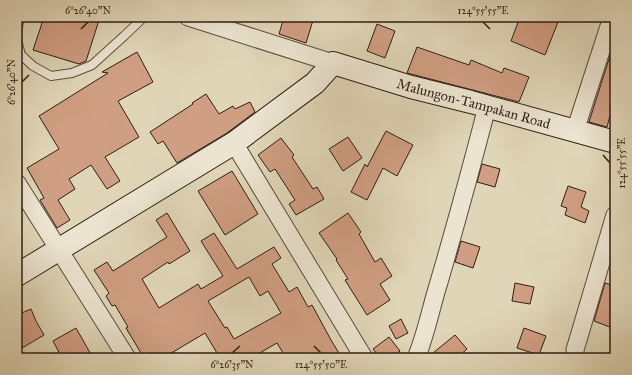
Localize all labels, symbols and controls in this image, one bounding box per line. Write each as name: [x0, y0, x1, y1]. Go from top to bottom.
text: 6°26'40"N: [65, 5, 111, 17]
text: 124°55'55"E: [458, 5, 508, 17]
text: 6°26'40"N: [6, 59, 18, 105]
street label: Malungon-Tampakan Road: [394, 75, 552, 133]
text: 124°55'55"E: [616, 138, 628, 188]
text: 6°26'35"N: [210, 359, 254, 371]
text: 124°55'50"E: [295, 359, 347, 371]

